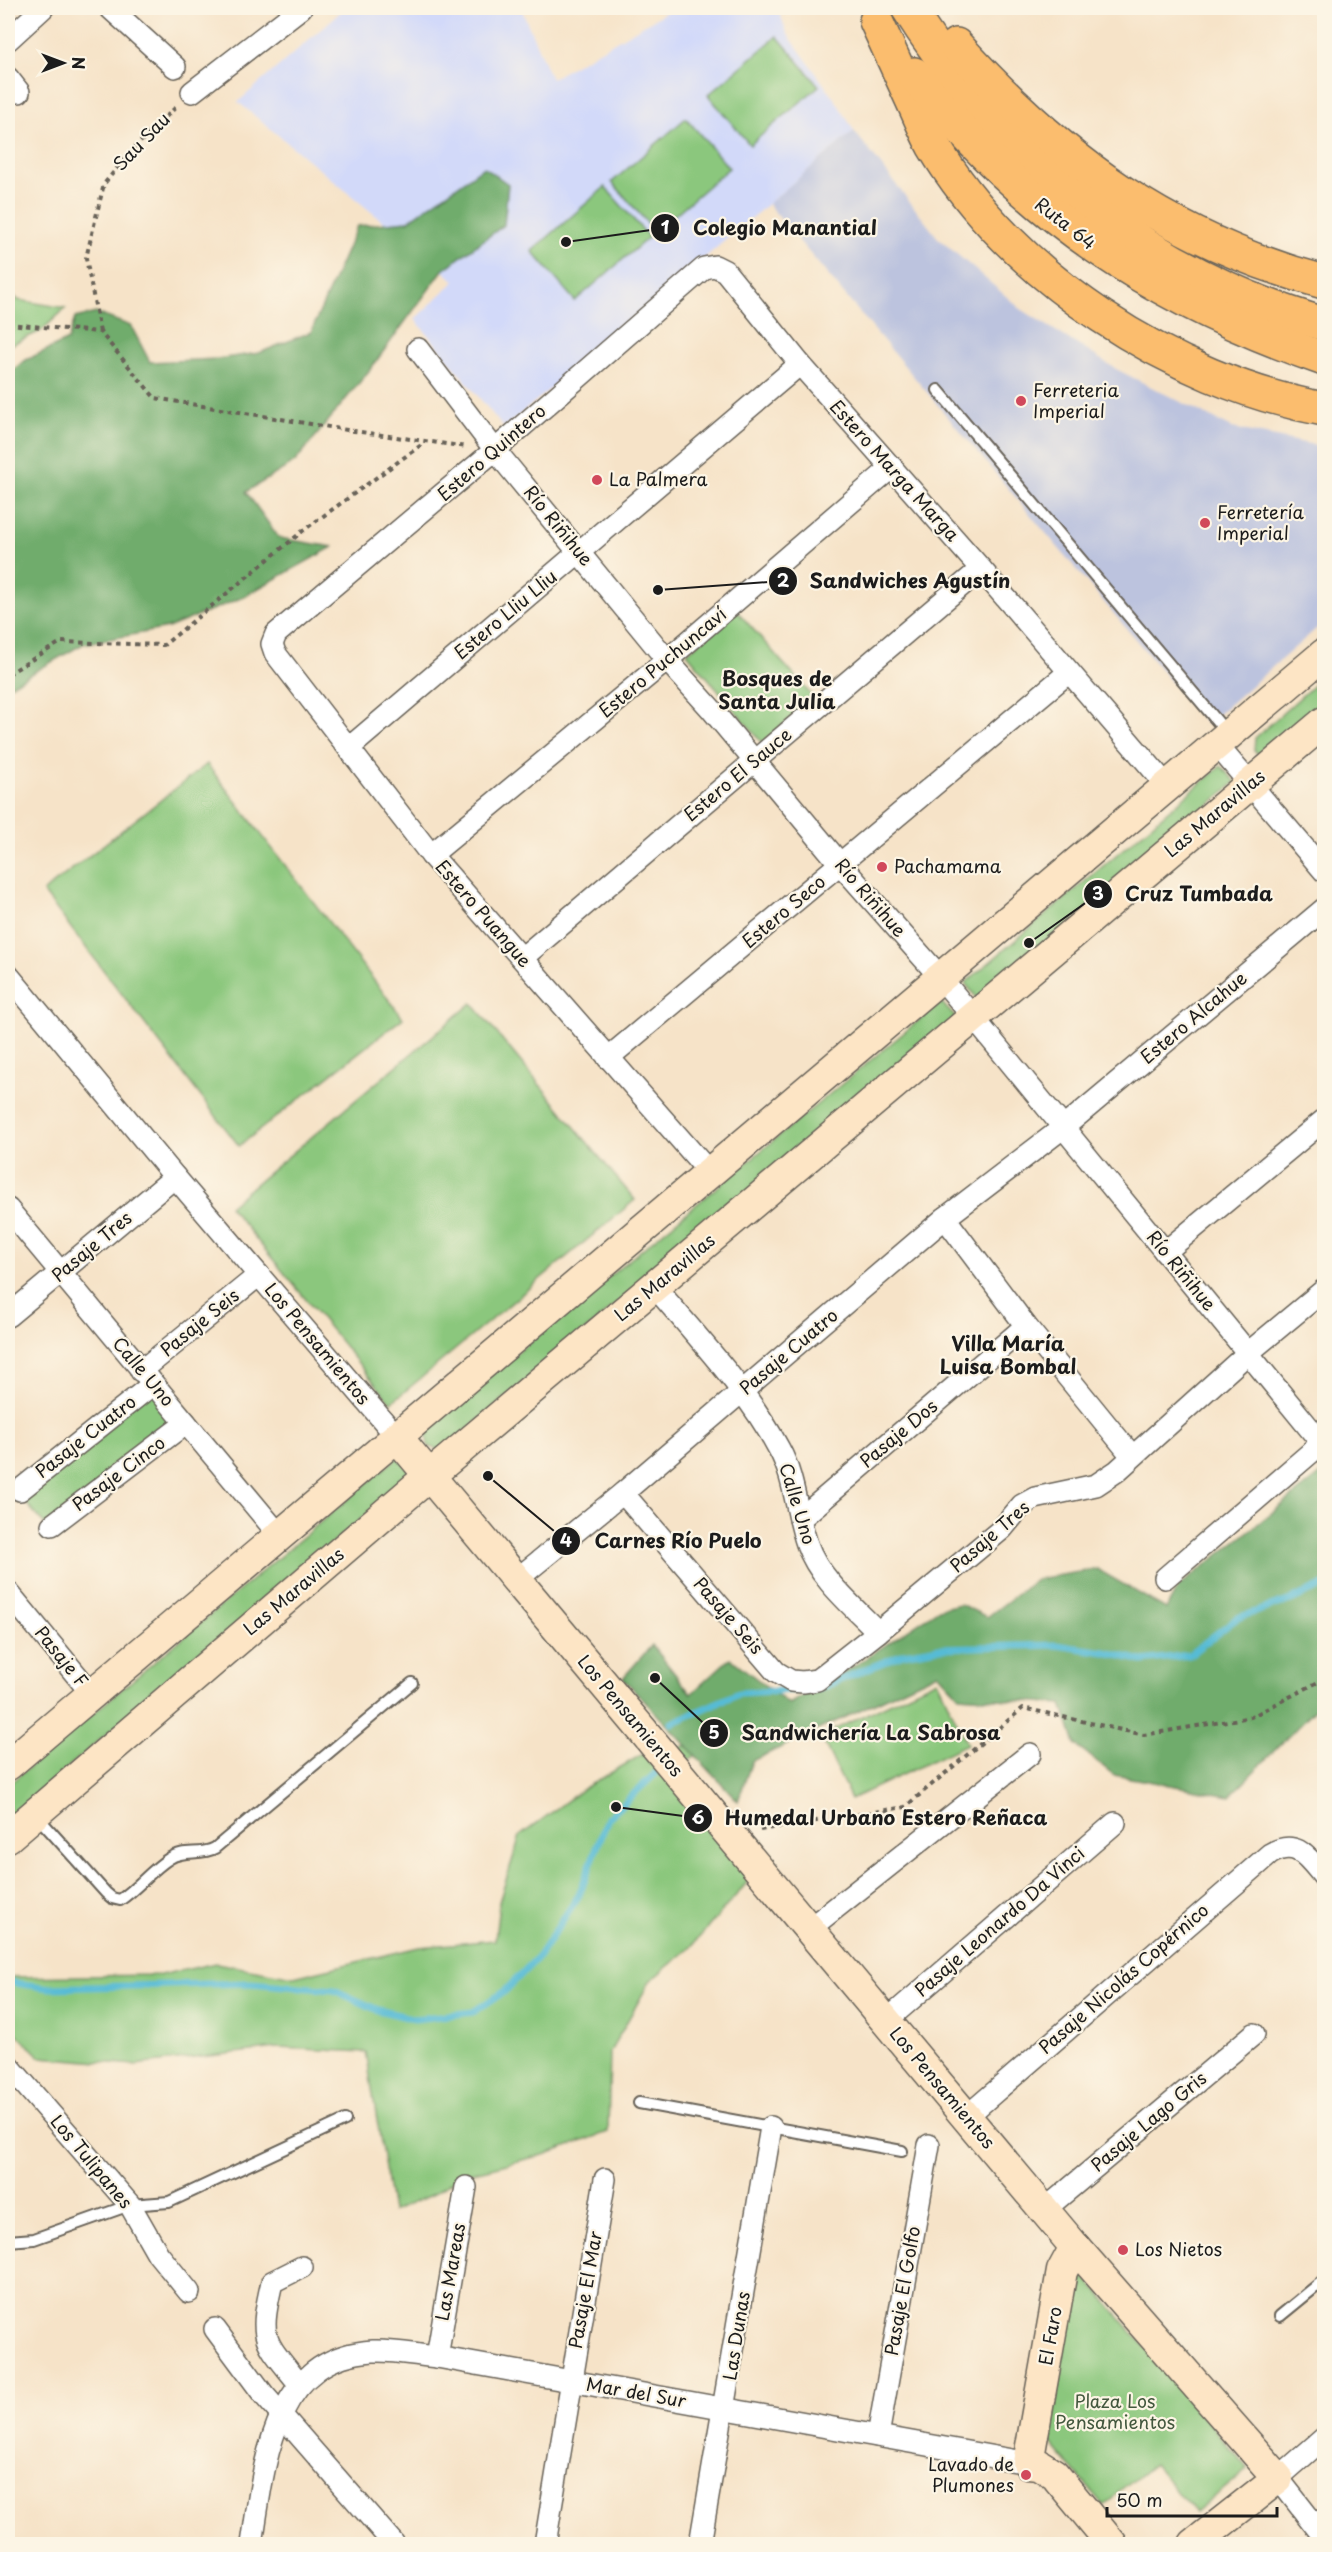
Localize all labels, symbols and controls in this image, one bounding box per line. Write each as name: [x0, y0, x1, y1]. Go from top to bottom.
north arrow: [33, 33, 93, 93]
text: N: [67, 57, 91, 69]
street label: Sau Sau: [106, 106, 176, 176]
street label: Ruta 64: [1029, 190, 1102, 255]
callout: Colegio Manantial: [650, 209, 890, 247]
text: Colegio Manantial: [693, 212, 877, 242]
text: 1: [661, 213, 670, 240]
place label: Ferreteria Imperial: [1033, 376, 1120, 424]
street label: Estero Marga Marga: [824, 393, 967, 547]
marker: Ferreteria Imperial: [1014, 394, 1028, 408]
street label: Estero Quintero: [431, 397, 551, 507]
place label: La Palmera: [609, 465, 708, 492]
marker: La Palmera: [590, 473, 604, 487]
street label: Río Riñihue: [518, 479, 600, 571]
place label: Ferretería Imperial: [1217, 498, 1305, 546]
marker: Ferretería Imperial: [1198, 516, 1212, 530]
callout: Sandwiches Agustín: [768, 562, 1023, 600]
street label: Estero Lliu Lliu: [448, 563, 563, 665]
text: Sandwiches Agustín: [810, 565, 1010, 595]
text: 2: [777, 566, 790, 593]
street label: Estero Puchuncaví: [592, 600, 732, 723]
district label: Bosques de Santa Julia: [718, 663, 836, 716]
street label: Estero El Sauce: [677, 720, 797, 827]
street label: Las Maravillas: [1158, 763, 1270, 863]
street label: Río Riñihue: [829, 852, 913, 942]
place label: Pachamama: [894, 852, 1002, 879]
street label: Estero Puangue: [430, 853, 539, 973]
marker: Pachamama: [875, 860, 889, 874]
street label: Estero Seco: [735, 868, 831, 954]
callout: Cruz Tumbada: [1083, 875, 1285, 913]
text: Cruz Tumbada: [1125, 878, 1273, 908]
text: 3: [1092, 879, 1104, 906]
street label: Estero Alcahue: [1134, 964, 1252, 1070]
street label: Pasaje Tres: [45, 1204, 137, 1288]
street label: Río Riñihue: [1141, 1224, 1223, 1316]
street label: Las Maravillas: [608, 1227, 720, 1327]
street label: Los Pensamientos: [259, 1276, 377, 1410]
street label: Pasaje Seis: [154, 1282, 244, 1362]
street label: Pasaje Cuatro: [733, 1301, 843, 1400]
district label: Villa María Luisa Bombal: [940, 1328, 1076, 1381]
street label: Calle Uno: [107, 1330, 181, 1412]
street label: Pasaje Cuatro: [29, 1388, 141, 1484]
street label: Pasaje Dos: [853, 1392, 943, 1473]
street label: Pasaje Cinco: [66, 1429, 170, 1517]
street label: Calle Uno: [773, 1459, 824, 1548]
street label: Pasaje Tres: [943, 1494, 1035, 1578]
callout: Carnes Río Puelo: [551, 1522, 775, 1560]
text: Carnes Río Puelo: [594, 1525, 762, 1555]
text: 4: [560, 1526, 572, 1553]
street label: Las Maravillas: [237, 1541, 349, 1641]
street label: Pasaje Seis: [688, 1570, 770, 1660]
street label: Pasaje F: [29, 1620, 95, 1693]
street label: Los Pensamientos: [572, 1648, 690, 1782]
callout: Sandwichería La Sabrosa: [699, 1714, 1013, 1752]
text: Sandwichería La Sabrosa: [741, 1717, 1001, 1747]
text: 5: [708, 1718, 720, 1745]
callout: Humedal Urbano Estero Reñaca: [683, 1799, 1060, 1837]
text: Humedal Urbano Estero Reñaca: [725, 1802, 1047, 1832]
text: 6: [692, 1803, 705, 1830]
street label: Pasaje Leonardo Da Vinci: [908, 1839, 1090, 2002]
street label: Pasaje Nicolás Copérnico: [1032, 1896, 1214, 2059]
street label: Los Pensamientos: [884, 2020, 1002, 2154]
street label: Pasaje Lago Gris: [1084, 2064, 1212, 2177]
street label: Los Tulipanes: [45, 2108, 140, 2214]
street label: Las Mareas: [428, 2221, 471, 2323]
street label: Pasaje El Golfo: [877, 2224, 926, 2358]
street label: Pasaje El Mar: [561, 2228, 608, 2351]
place label: Los Nietos: [1135, 2235, 1222, 2262]
marker: Los Nietos: [1116, 2243, 1130, 2257]
street label: Las Dunas: [715, 2289, 756, 2382]
street label: El Faro: [1031, 2304, 1068, 2367]
street label: Mar del Sur: [584, 2369, 689, 2414]
park label: Plaza Los Pensamientos: [1055, 2387, 1175, 2435]
place label: Lavado de Plumones: [928, 2450, 1014, 2498]
marker: Lavado de Plumones: [1019, 2468, 1033, 2482]
scale bar: [1107, 2480, 1276, 2518]
text: 50 m: [1116, 2486, 1163, 2513]

